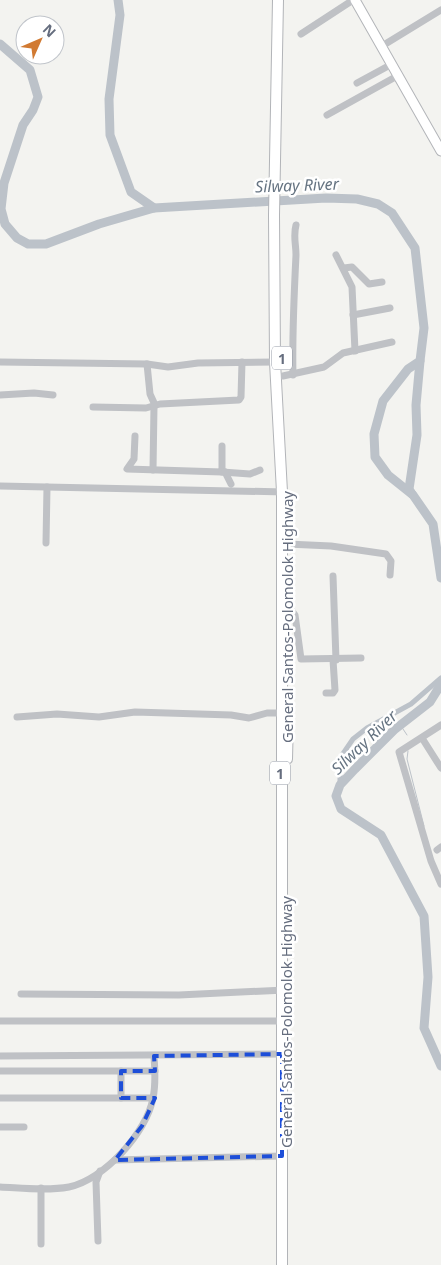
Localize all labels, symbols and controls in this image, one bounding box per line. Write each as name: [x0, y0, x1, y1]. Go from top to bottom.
north arrow: [15, 15, 65, 65]
text: N: [39, 20, 60, 41]
water label: Silway River: [255, 173, 340, 197]
road number: 1: [272, 346, 292, 369]
street label: General Santos-Polomolok Highway: [277, 491, 297, 743]
water label: Silway River: [326, 705, 402, 779]
road number: 1: [270, 761, 290, 784]
street label: General Santos-Polomolok Highway: [276, 896, 296, 1148]

